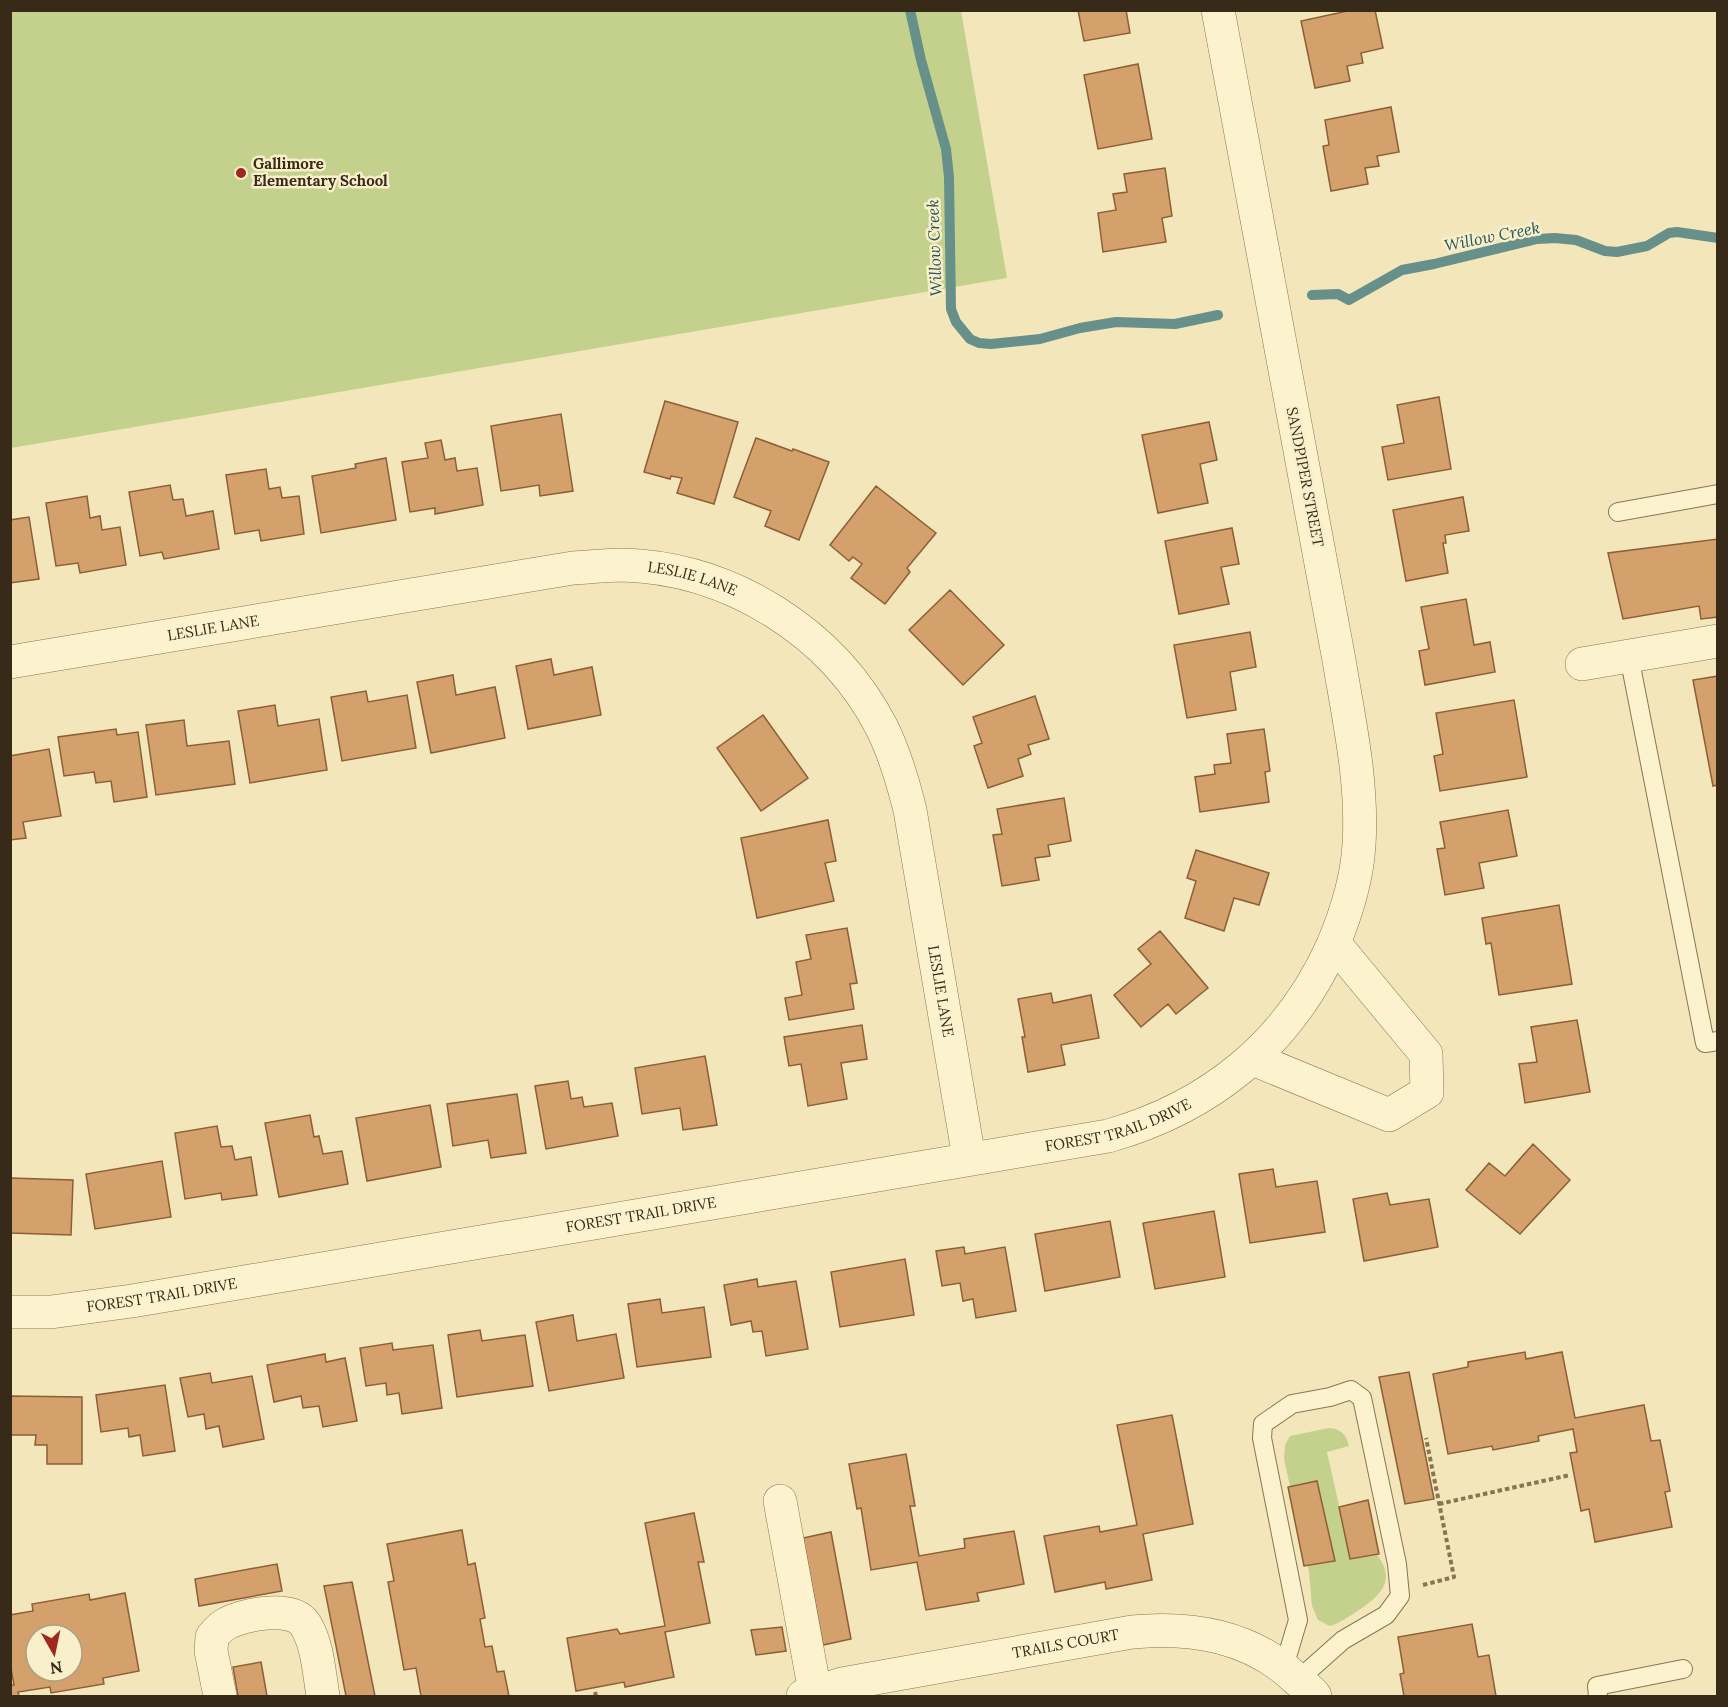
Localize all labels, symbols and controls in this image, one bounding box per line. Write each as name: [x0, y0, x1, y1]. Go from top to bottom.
place label: Gallimore Elementary School: [253, 154, 388, 190]
marker: Gallimore Elementary School: [234, 166, 248, 180]
water label: Willow Creek: [922, 199, 946, 297]
water label: Willow Creek: [1442, 217, 1542, 255]
street label: SANDPIPER STREET: [1283, 405, 1328, 549]
street label: LESLIE LANE: [647, 557, 741, 600]
street label: LESLIE LANE: [166, 611, 260, 645]
street label: LESLIE LANE: [924, 944, 958, 1038]
street label: FOREST TRAIL DRIVE: [1044, 1094, 1194, 1155]
street label: FOREST TRAIL DRIVE: [564, 1192, 718, 1237]
street label: FOREST TRAIL DRIVE: [85, 1273, 238, 1316]
north arrow: [24, 1623, 84, 1683]
street label: TRAILS COURT: [1011, 1624, 1121, 1662]
text: N: [49, 1657, 64, 1679]

